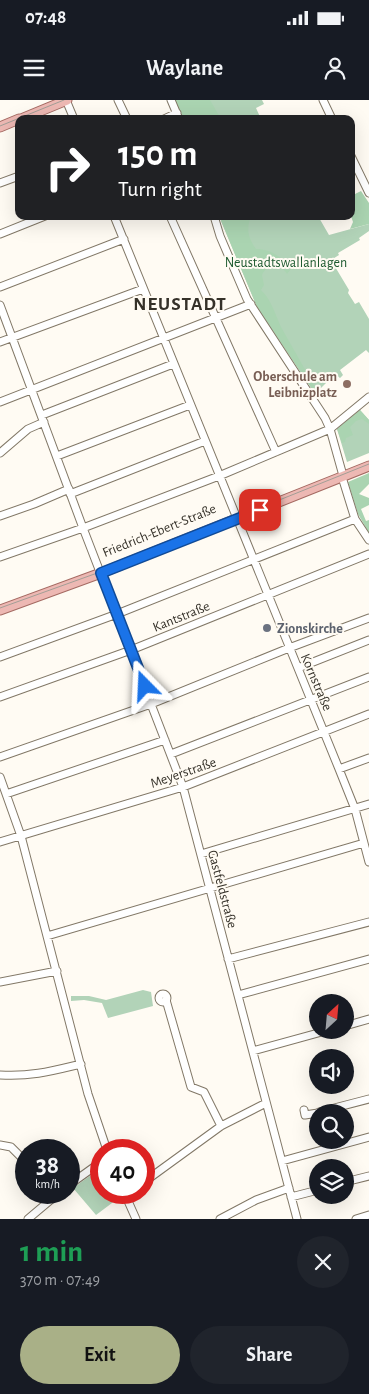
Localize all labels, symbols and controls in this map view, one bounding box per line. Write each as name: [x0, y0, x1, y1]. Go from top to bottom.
text: 07:48: [25, 8, 66, 27]
icon: menu: [20, 54, 48, 82]
icon: person: [321, 54, 349, 82]
text: Waylane: [146, 57, 223, 79]
icon: right: [35, 135, 100, 200]
text: 150 m: [118, 137, 198, 172]
text: Turn right: [118, 178, 202, 200]
park label: Neustadtswallanlagen: [225, 256, 347, 270]
district label: NEUSTADT: [133, 295, 227, 314]
place label: Oberschule am Leibnizplatz: [253, 370, 337, 400]
marker: Oberschule am Leibnizplatz: [341, 378, 353, 390]
pin: [239, 489, 281, 531]
icon: arrive: [246, 496, 274, 524]
street label: Friedrich-Ebert-Straße: [101, 502, 218, 560]
street label: Kantstraße: [151, 599, 212, 635]
marker: Zionskirche: [261, 622, 273, 634]
place label: Zionskirche: [277, 622, 343, 636]
street label: Kornstraße: [298, 652, 334, 713]
position arrow: [118, 659, 170, 711]
street label: Meyerstraße: [149, 755, 218, 791]
street label: Gastfeldstraße: [205, 849, 239, 930]
north arrow: [309, 994, 354, 1039]
map controls: [309, 994, 354, 1204]
button: sound: [309, 1049, 354, 1094]
button: search: [309, 1104, 354, 1149]
speed limit sign: 40: [90, 1139, 155, 1204]
text: 38: [36, 1153, 59, 1178]
button: layers: [309, 1159, 354, 1204]
text: km/h: [35, 1178, 60, 1190]
button: close: [297, 1236, 349, 1288]
text: 1 min: [20, 1237, 83, 1267]
text: 370 m · 07:49: [20, 1272, 100, 1288]
button: Exit: [20, 1326, 180, 1384]
button: Share: [190, 1326, 349, 1384]

